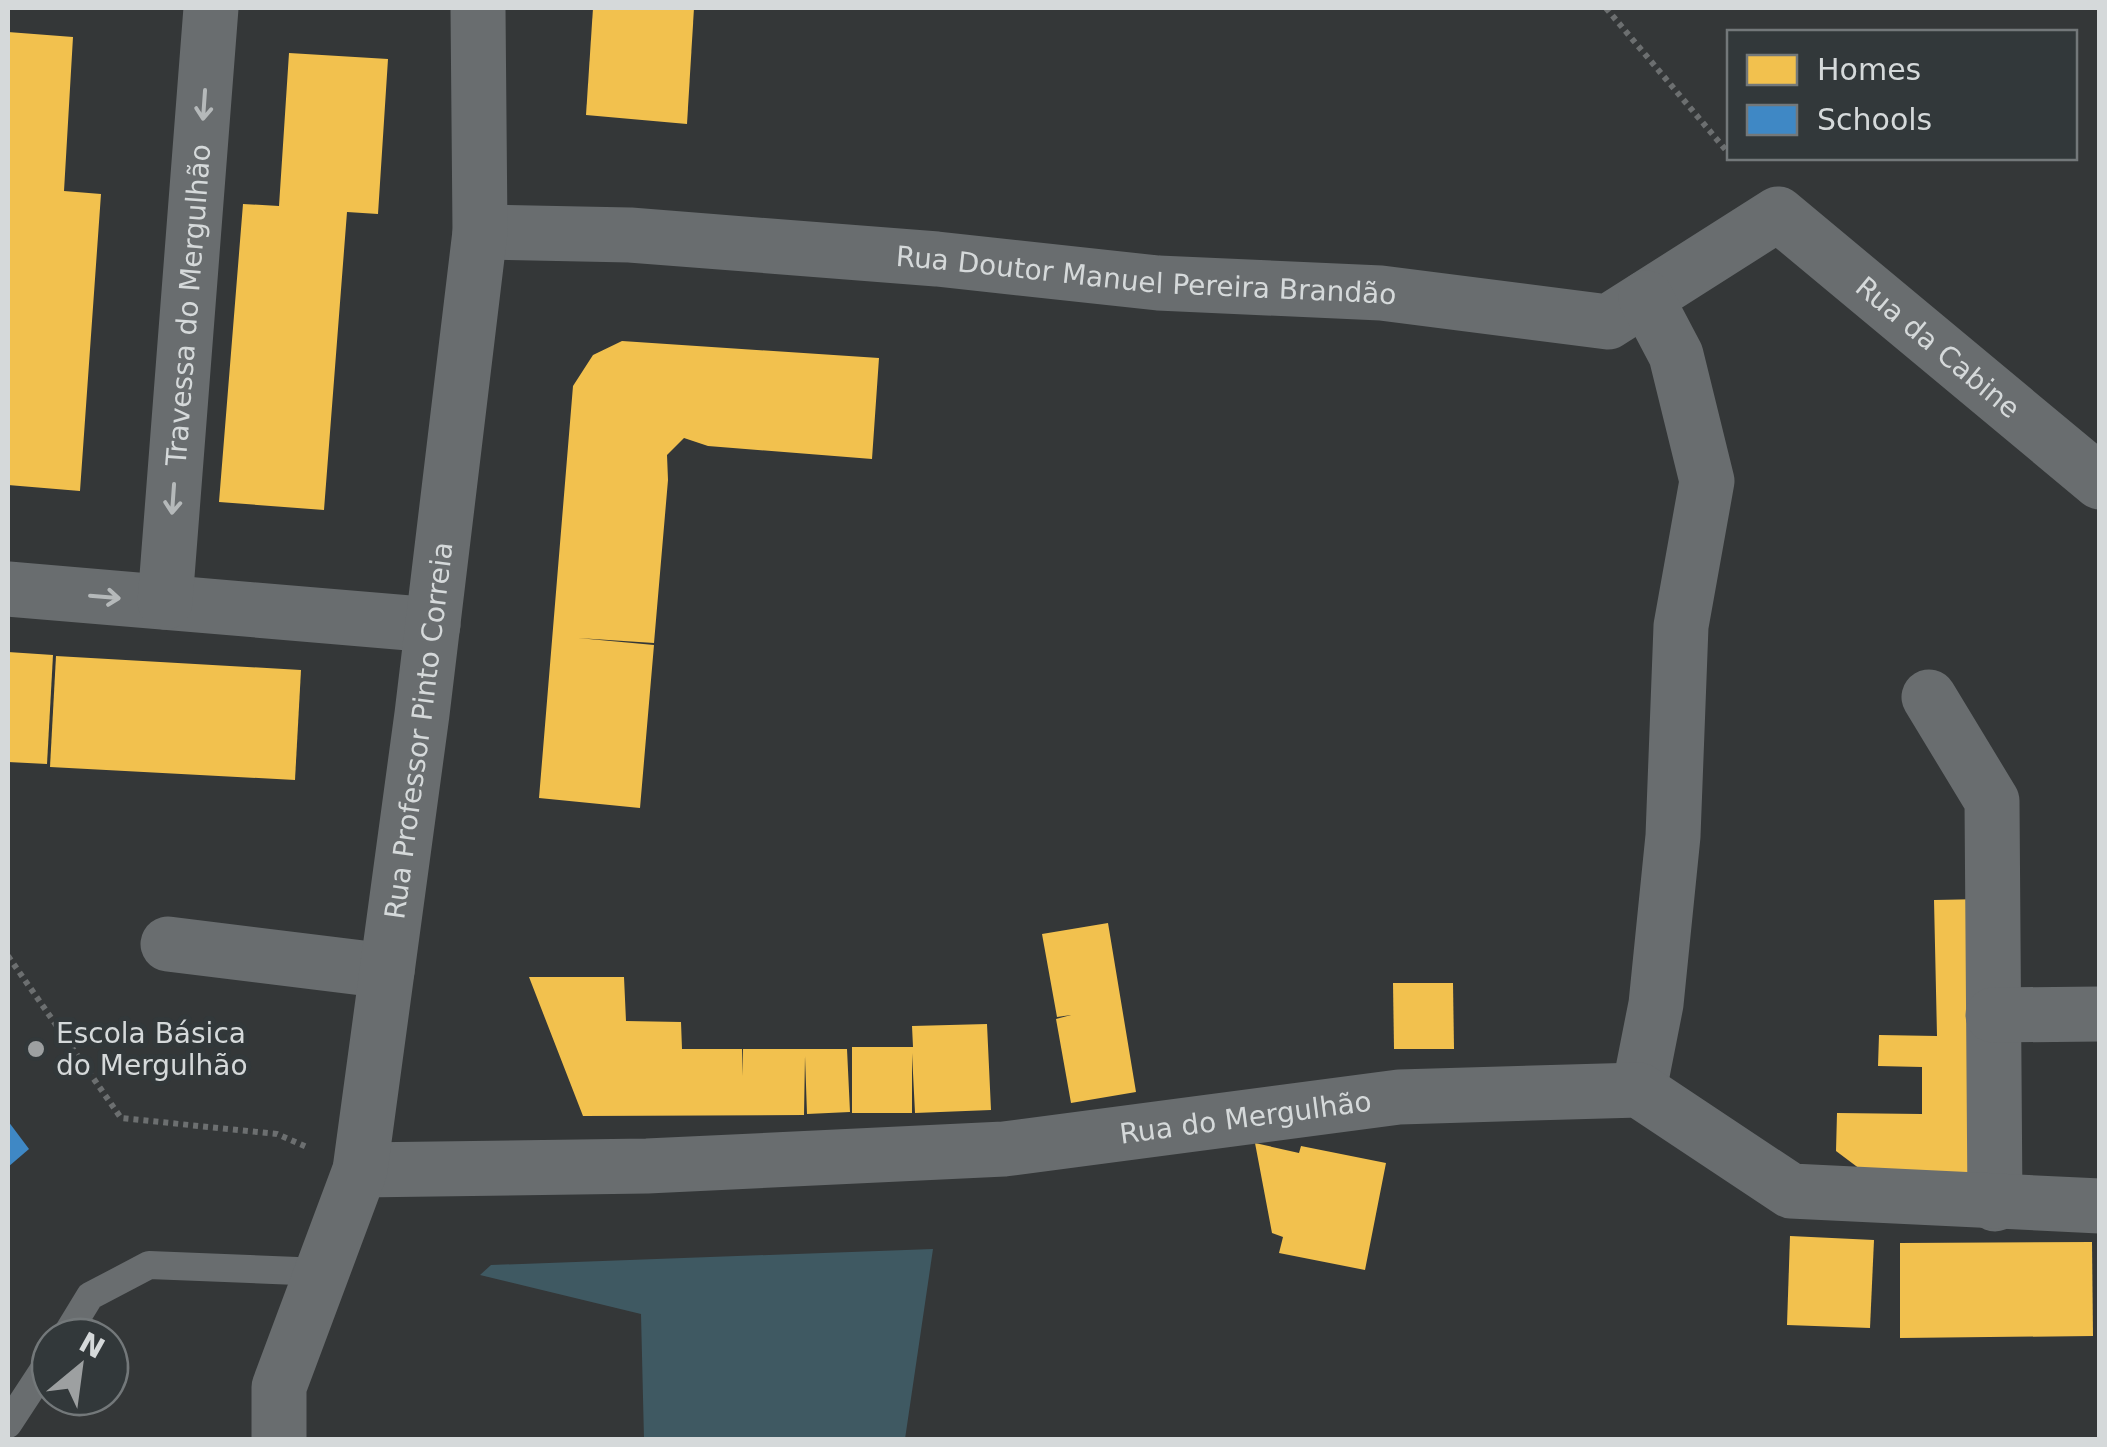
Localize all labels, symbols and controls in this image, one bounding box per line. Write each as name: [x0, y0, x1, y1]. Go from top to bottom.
legend: [1727, 30, 2077, 160]
text: Homes: [1817, 52, 1921, 87]
one-way arrow: [194, 88, 213, 120]
text: Schools: [1817, 102, 1932, 137]
street label: Travessa do Mergulhão: [160, 143, 217, 468]
street label: Rua Doutor Manuel Pereira Brandão: [895, 240, 1399, 312]
street label: Rua da Cabine: [1849, 270, 2026, 425]
one-way arrow: [164, 482, 183, 514]
street label: Rua Professor Pinto Correia: [378, 540, 460, 921]
one-way arrow: [88, 588, 120, 607]
place label: Escola Básica do Mergulhão: [56, 1017, 248, 1082]
marker: Escola Básica do Mergulhão: [25, 1038, 47, 1060]
street label: Rua do Mergulhão: [1118, 1085, 1373, 1151]
north arrow: [30, 1317, 130, 1417]
text: N: [74, 1325, 110, 1366]

